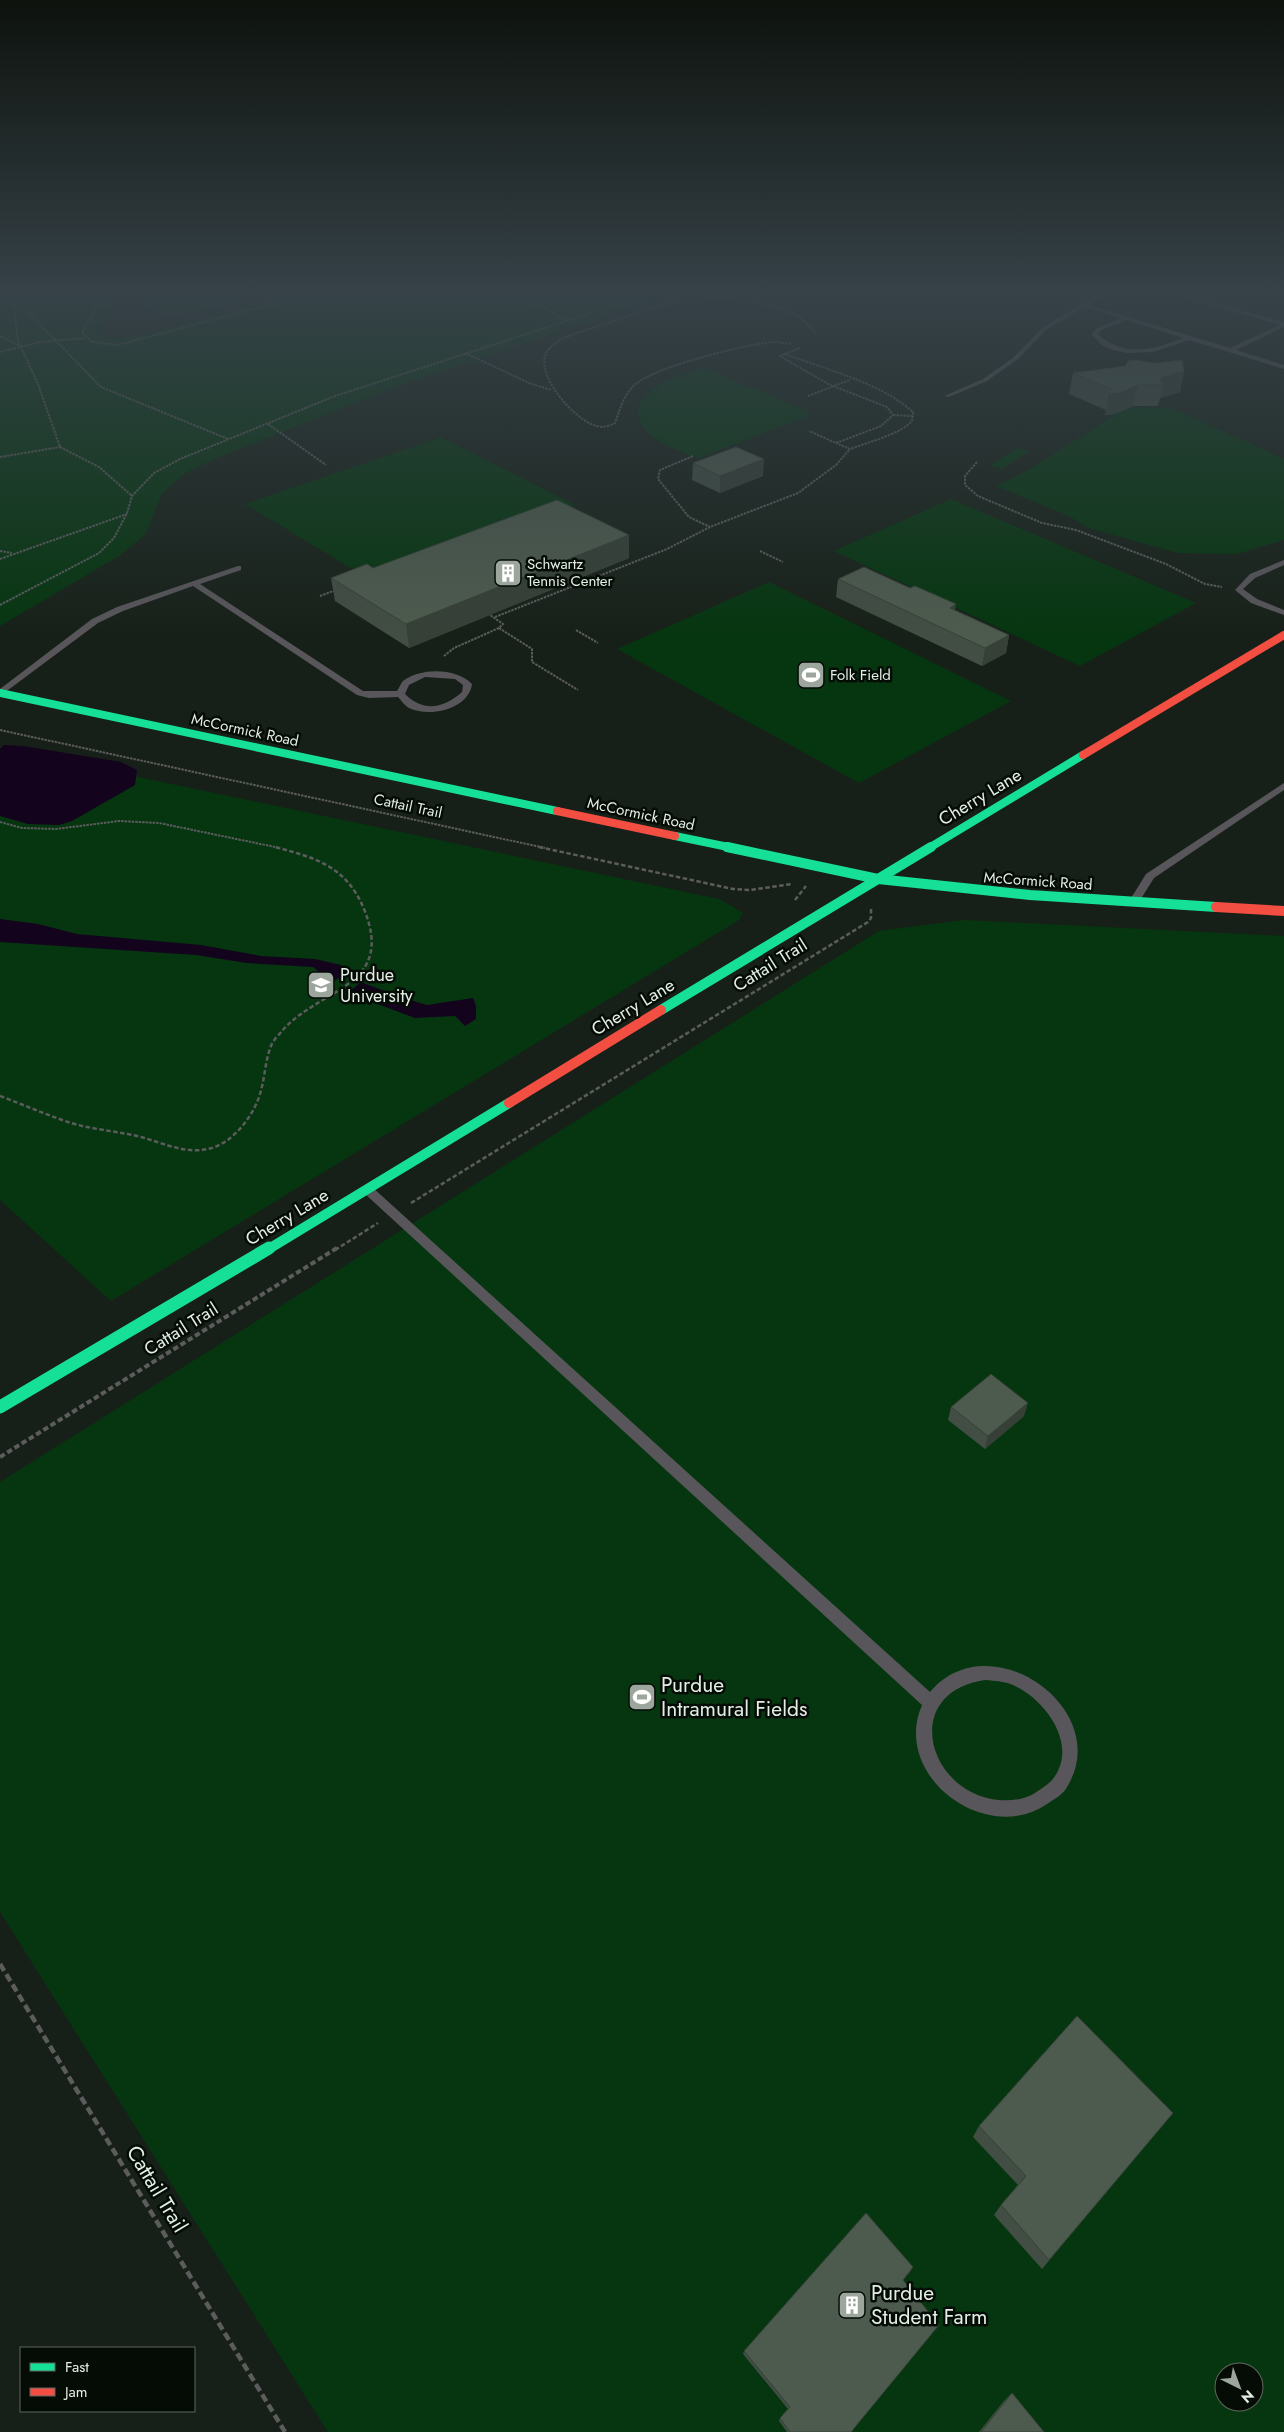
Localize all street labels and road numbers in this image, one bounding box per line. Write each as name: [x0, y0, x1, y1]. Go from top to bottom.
street label: McCormick Road: [189, 708, 301, 752]
street label: Cherry Lane: [934, 762, 1026, 832]
street label: Cattail Trail: [372, 788, 444, 824]
street label: McCormick Road: [585, 792, 697, 836]
street label: McCormick Road: [983, 866, 1093, 896]
street label: Cattail Trail: [728, 932, 812, 998]
street label: Cherry Lane: [587, 972, 679, 1042]
street label: Cherry Lane: [241, 1182, 333, 1252]
street label: Cattail Trail: [139, 1296, 223, 1362]
street label: Cattail Trail: [119, 2140, 195, 2238]

